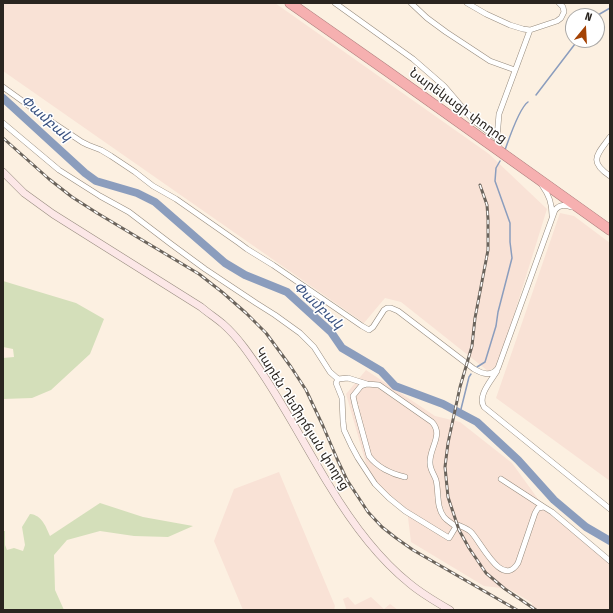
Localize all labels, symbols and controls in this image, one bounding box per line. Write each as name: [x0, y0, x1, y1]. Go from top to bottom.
north arrow: [565, 8, 605, 48]
text: N: [583, 10, 594, 24]
street label: Նարեկացի փողոց: [406, 65, 510, 147]
water label: Փամբակ: [17, 92, 75, 146]
water label: Փամբակ: [290, 279, 346, 333]
street label: Կարեն Դեմիրճյան փողոց: [252, 345, 352, 493]

